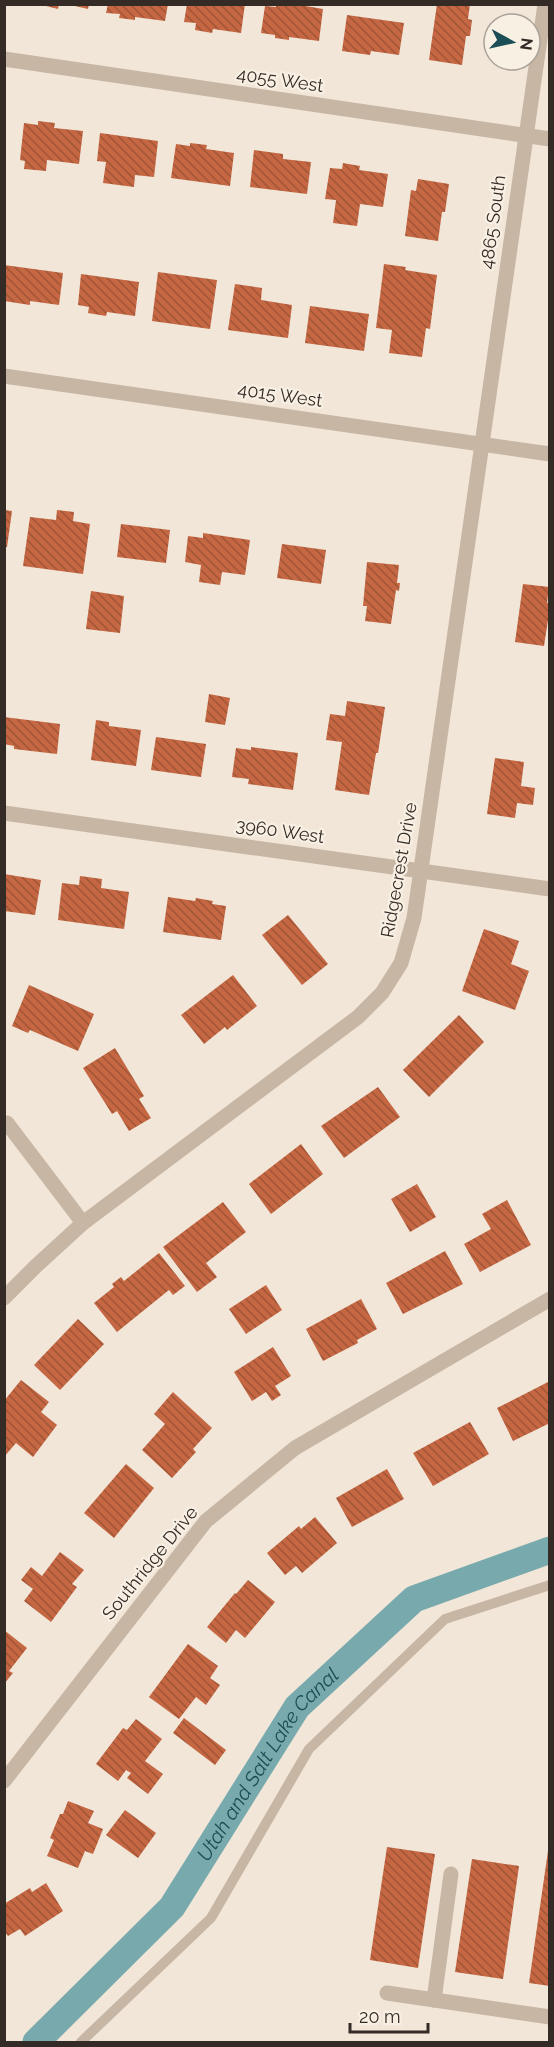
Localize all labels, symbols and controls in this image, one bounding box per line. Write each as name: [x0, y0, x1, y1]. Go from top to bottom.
north arrow: [482, 12, 542, 72]
text: N: [516, 37, 537, 51]
street label: 4055 West: [235, 63, 325, 96]
street label: 4865 South: [476, 174, 509, 270]
street label: 4015 West: [236, 378, 324, 411]
street label: Ridgecrest Drive: [376, 800, 421, 939]
street label: 3960 West: [235, 814, 326, 847]
street label: Southridge Drive: [98, 1502, 202, 1624]
water label: Utah and Salt Lake Canal: [192, 1663, 344, 1865]
scale bar: [350, 1996, 428, 2034]
text: 20 m: [359, 2006, 401, 2027]

